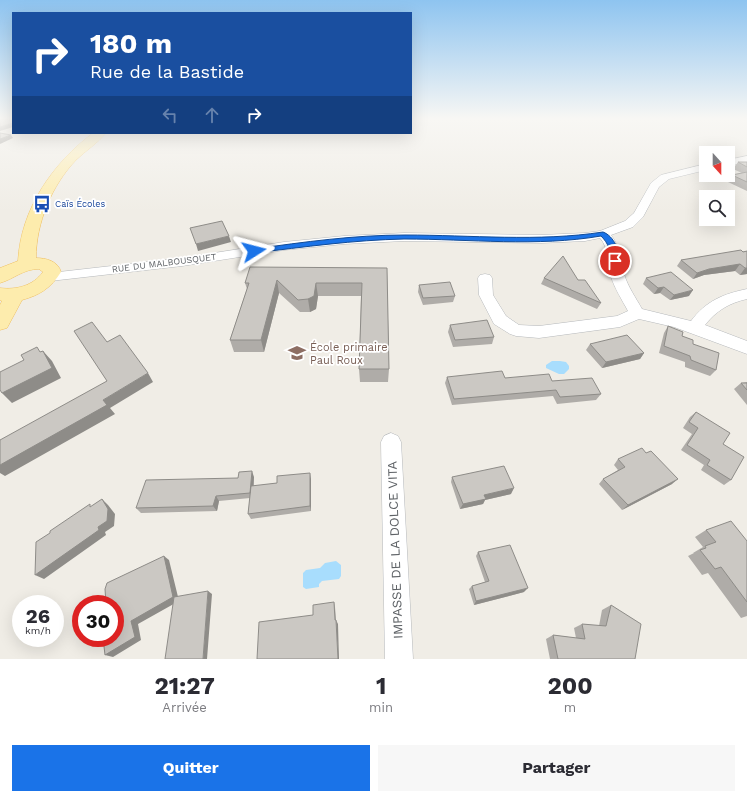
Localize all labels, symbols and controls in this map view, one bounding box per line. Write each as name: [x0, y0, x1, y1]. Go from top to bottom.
text: 180 m: [90, 27, 172, 60]
icon: right: [24, 28, 76, 80]
text: Rue de la Bastide: [90, 61, 244, 82]
icon: left: [159, 104, 181, 126]
icon: ahead: [201, 104, 223, 126]
icon: right: [243, 104, 265, 126]
north arrow: [699, 146, 735, 182]
map controls: [699, 146, 735, 226]
button: search: [699, 190, 735, 226]
bus stop icon: Caïs Écoles: [32, 194, 52, 214]
place label: Caïs Écoles: [55, 198, 105, 209]
position arrow: [233, 230, 275, 272]
pin: [598, 244, 632, 278]
icon: arrive: [604, 250, 626, 272]
street label: RUE DU MALBOUSQUET: [111, 252, 217, 274]
place label: École primaire Paul Roux: [310, 340, 388, 367]
school or university icon: École primaire Paul Roux: [287, 343, 307, 363]
street label: IMPASSE DE LA DOLCE VITA: [384, 460, 406, 639]
speed limit sign: 30: [72, 595, 124, 647]
text: 26: [26, 604, 50, 628]
text: km/h: [25, 625, 51, 636]
text: 21:27: [154, 672, 215, 700]
text: 1: [376, 672, 386, 700]
text: 200: [547, 672, 593, 700]
text: Arrivée: [162, 700, 207, 715]
text: min: [369, 700, 393, 715]
text: m: [564, 700, 576, 715]
button: Quitter: [12, 745, 370, 791]
button: Partager: [378, 745, 735, 791]

